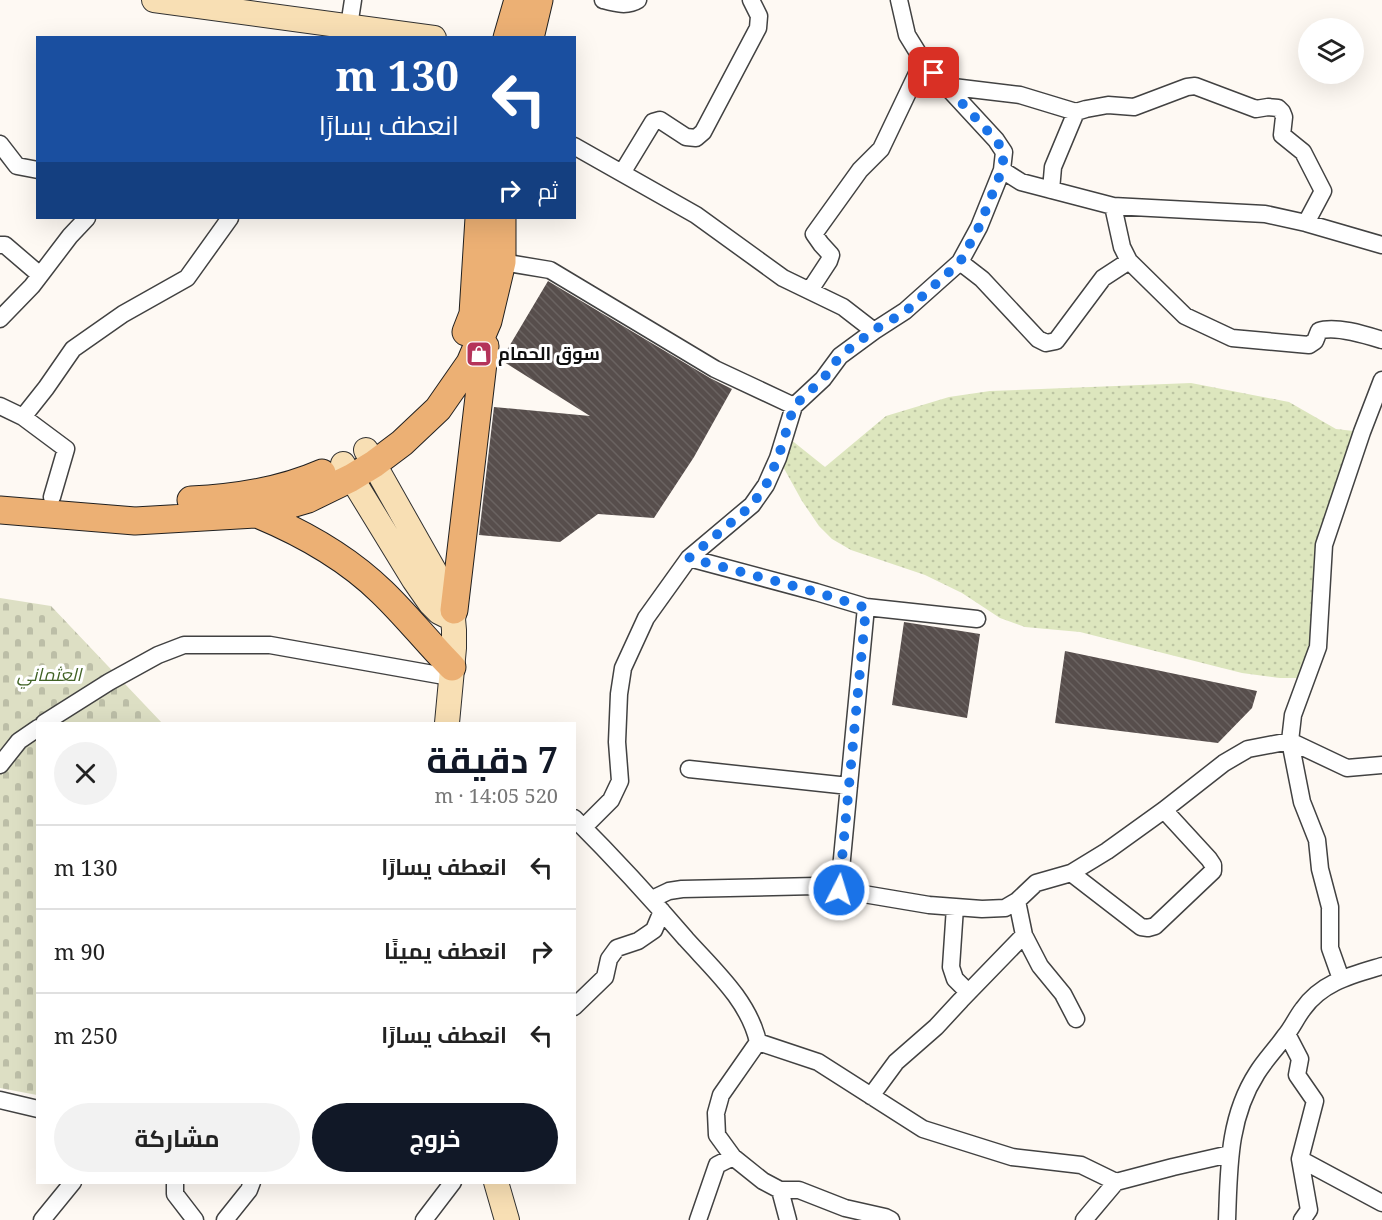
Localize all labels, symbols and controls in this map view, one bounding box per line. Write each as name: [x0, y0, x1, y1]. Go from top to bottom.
map controls: [1298, 18, 1364, 84]
button: layers: [1298, 18, 1364, 84]
text: 130 m: [335, 46, 459, 103]
pin: [908, 47, 959, 98]
icon: arrive: [917, 56, 950, 89]
icon: left: [480, 60, 558, 138]
text: انعطف يسارًا: [319, 106, 459, 143]
icon: right: [493, 174, 526, 207]
text: ثم: [538, 175, 558, 205]
shop icon: سوق الحمام: [464, 339, 494, 369]
place label: سوق الحمام: [498, 341, 600, 366]
park label: العثماني: [17, 662, 84, 689]
text: 7 دقيقة: [427, 735, 558, 784]
button: close: [54, 742, 117, 805]
text: 520 m · 14:05: [435, 782, 558, 809]
text: انعطف يسارًا: [381, 851, 507, 881]
icon: left: [525, 851, 558, 884]
text: 130 m: [54, 852, 117, 882]
position arrow: [807, 858, 871, 922]
text: انعطف يمينًا: [384, 935, 507, 965]
icon: right: [525, 935, 558, 968]
text: 90 m: [54, 936, 105, 966]
text: انعطف يسارًا: [381, 1019, 507, 1049]
icon: left: [525, 1019, 558, 1052]
text: 250 m: [54, 1020, 117, 1050]
button: مشاركة: [54, 1103, 300, 1172]
button: خروج: [312, 1103, 558, 1172]

